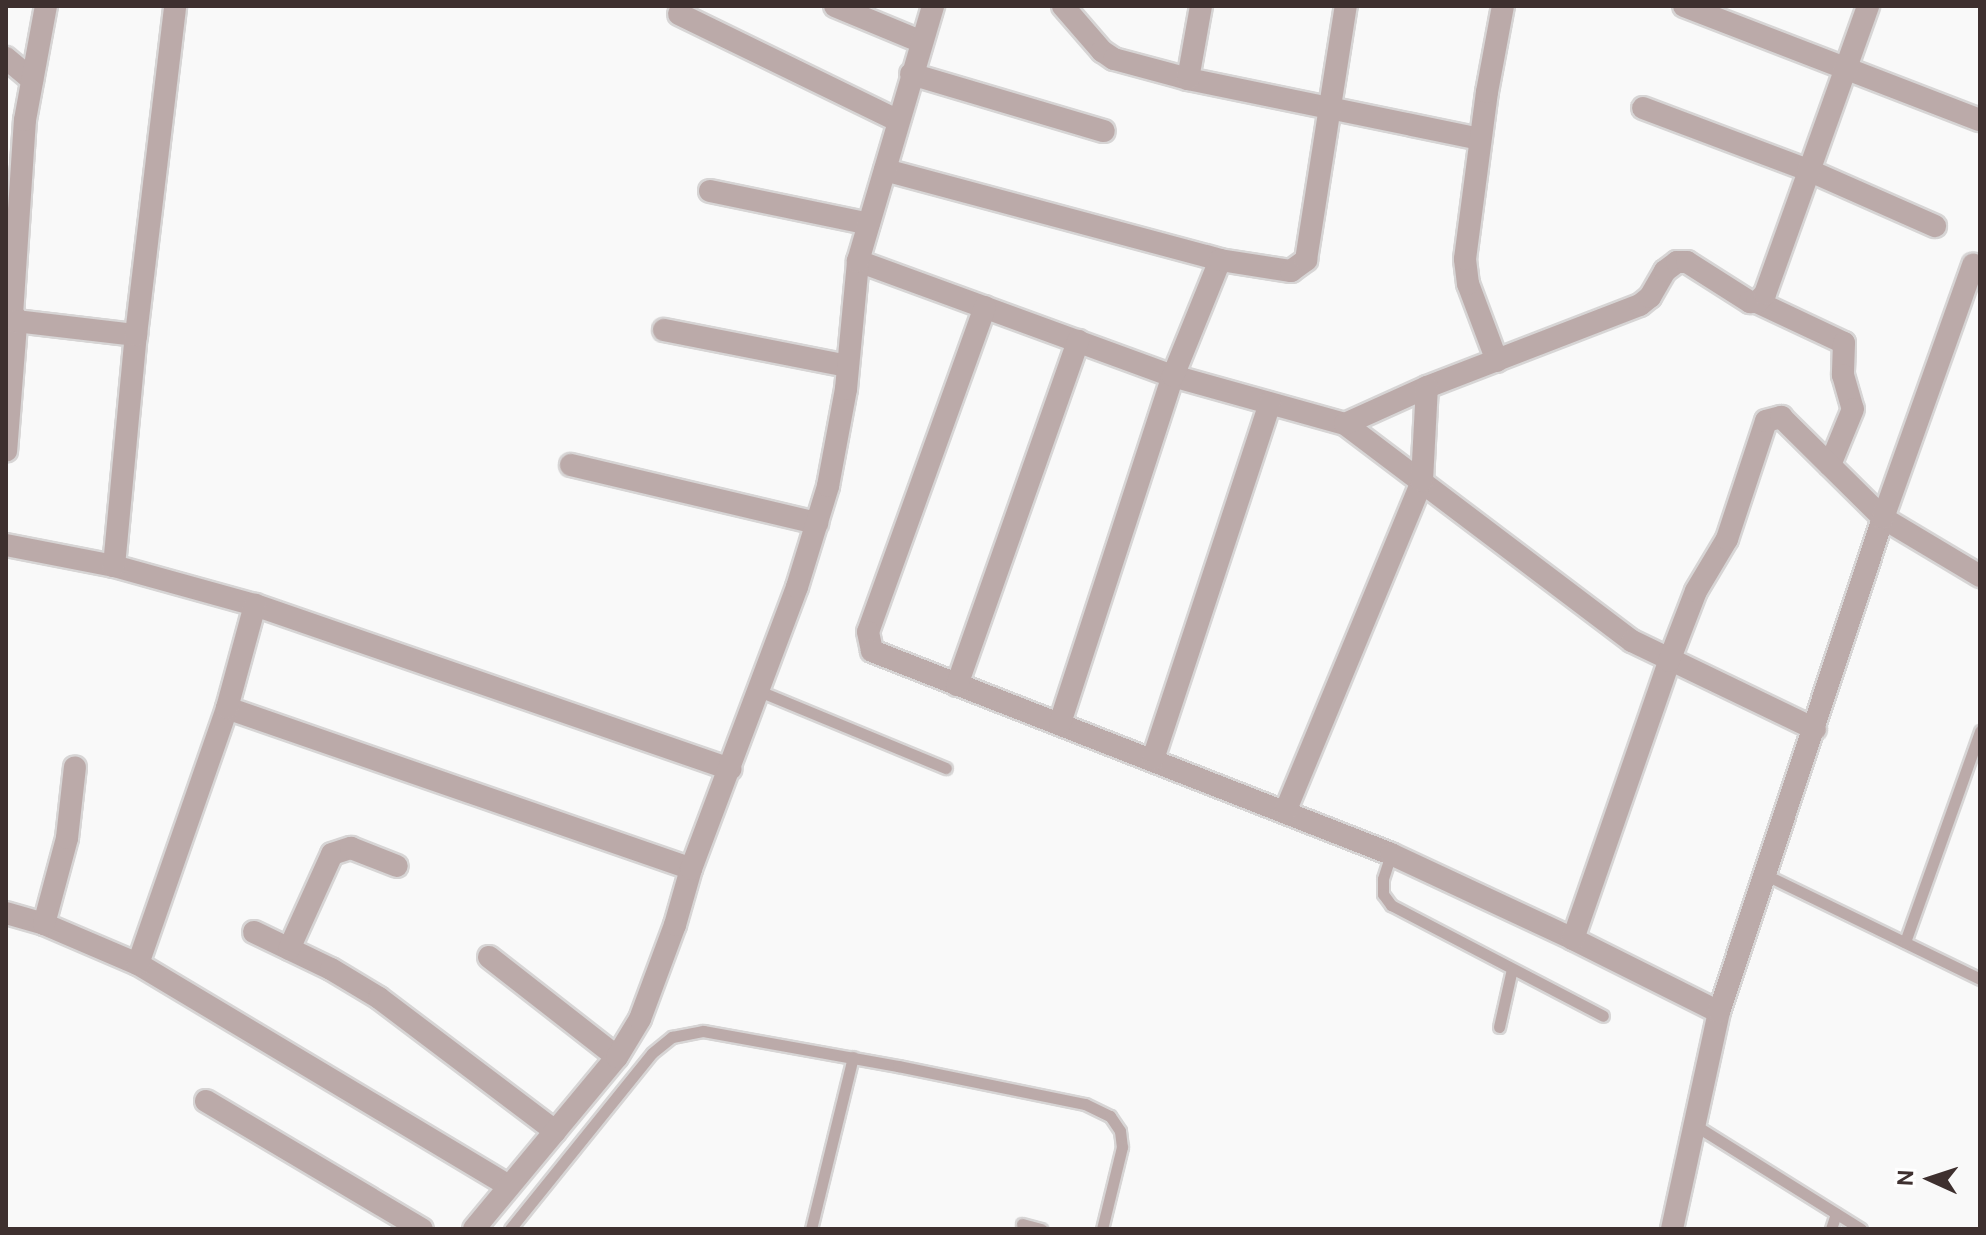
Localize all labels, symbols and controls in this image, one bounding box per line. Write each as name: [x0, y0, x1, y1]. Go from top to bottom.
north arrow: [1890, 1139, 1970, 1219]
text: N: [1891, 1169, 1920, 1186]

